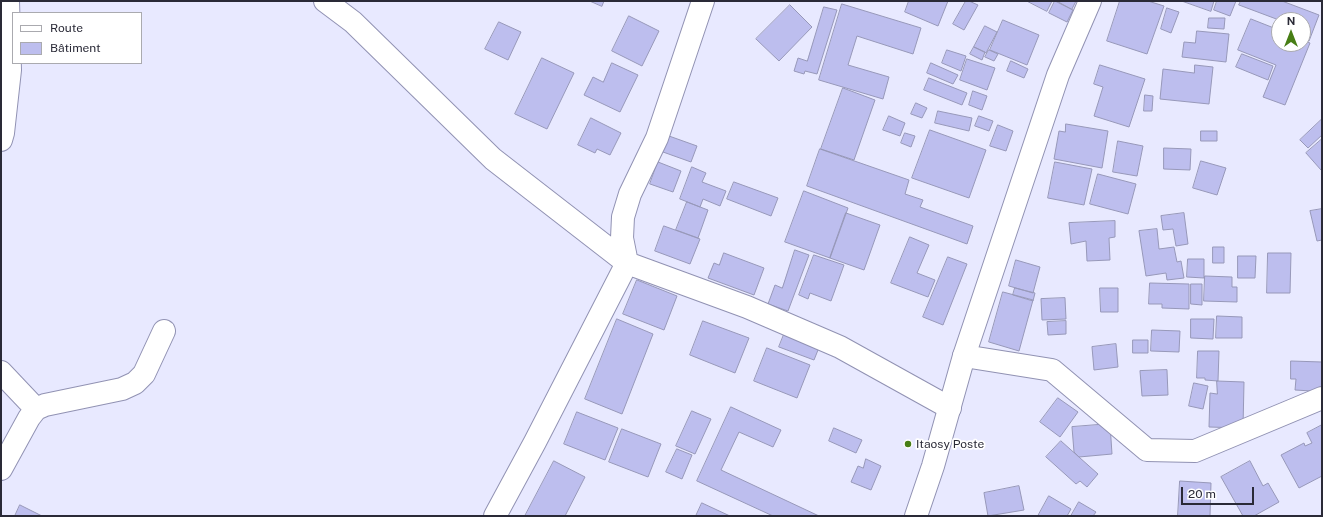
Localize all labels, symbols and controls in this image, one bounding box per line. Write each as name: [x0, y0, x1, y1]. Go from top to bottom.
legend: [12, 12, 142, 64]
north arrow: [1271, 12, 1311, 52]
text: N: [1287, 15, 1295, 27]
text: Route: [50, 21, 83, 35]
text: Bâtiment: [50, 41, 101, 55]
place label: Itaosy Poste: [916, 437, 984, 451]
marker: Itaosy Poste: [903, 439, 913, 449]
scale bar: [1183, 479, 1256, 505]
text: 20 m: [1188, 487, 1216, 501]

